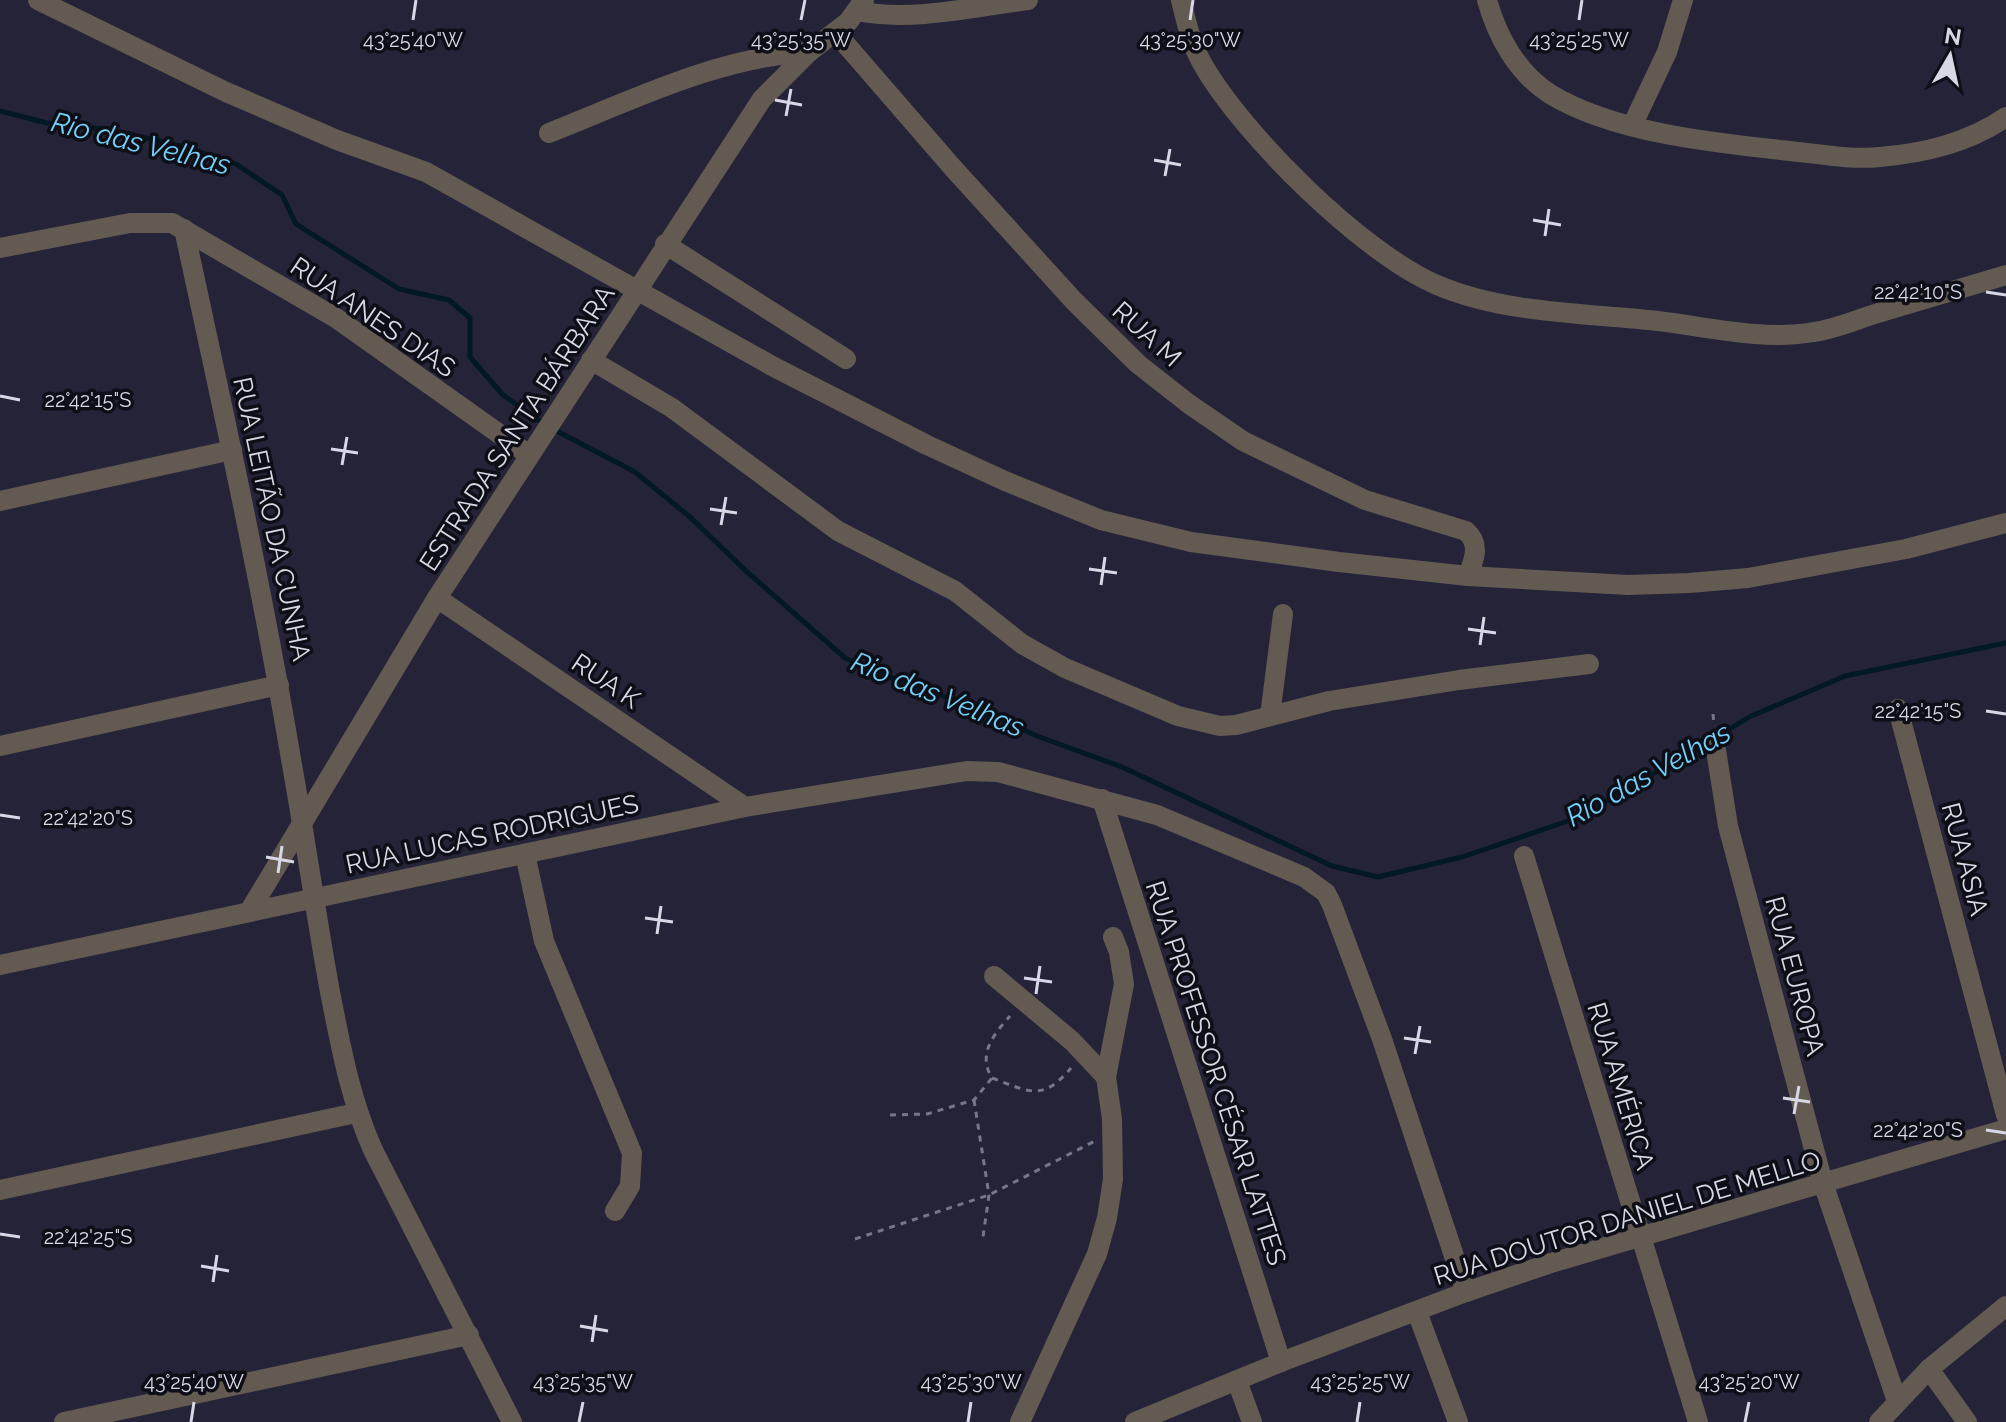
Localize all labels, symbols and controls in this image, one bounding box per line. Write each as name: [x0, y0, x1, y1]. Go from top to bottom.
north arrow: [1910, 16, 1990, 96]
text: N: [1943, 22, 1963, 50]
text: 43°25'40"W: [363, 28, 463, 52]
text: 43°25'35"W: [751, 28, 851, 52]
text: 43°25'30"W: [1139, 28, 1241, 52]
text: 43°25'25"W: [1529, 28, 1629, 52]
water label: Rio das Velhas: [48, 105, 234, 182]
street label: RUA ANES DIAS: [285, 251, 461, 383]
street label: ESTRADA SANTA BÁRBARA: [413, 279, 621, 576]
text: 22°42'10"S: [1874, 280, 1962, 304]
street label: RUA M: [1106, 295, 1188, 373]
street label: RUA LEITÃO DA CUNHA: [227, 374, 317, 664]
text: 22°42'15"S: [45, 388, 131, 412]
water label: Rio das Velhas: [847, 645, 1029, 744]
street label: RUA K: [566, 647, 646, 715]
text: 22°42'15"S: [1875, 699, 1961, 723]
water label: Rio das Velhas: [1560, 716, 1736, 833]
street label: RUA LUCAS RODRIGUES: [343, 788, 641, 880]
street label: RUA ASIA: [1936, 799, 1995, 919]
text: 22°42'20"S: [43, 806, 133, 830]
street label: RUA PROFESSOR CÉSAR LATTES: [1140, 877, 1292, 1269]
street label: RUA EUROPA: [1759, 893, 1831, 1059]
street label: RUA AMÉRICA: [1581, 999, 1661, 1174]
text: 22°42'20"S: [1873, 1118, 1963, 1142]
street label: RUA DOUTOR DANIEL DE MELLO: [1430, 1145, 1824, 1291]
text: 22°42'25"S: [44, 1225, 132, 1249]
text: 43°25'40"W: [144, 1370, 244, 1394]
text: 43°25'35"W: [533, 1370, 633, 1394]
text: 43°25'30"W: [920, 1370, 1022, 1394]
text: 43°25'25"W: [1310, 1370, 1410, 1394]
text: 43°25'20"W: [1699, 1370, 1800, 1394]

